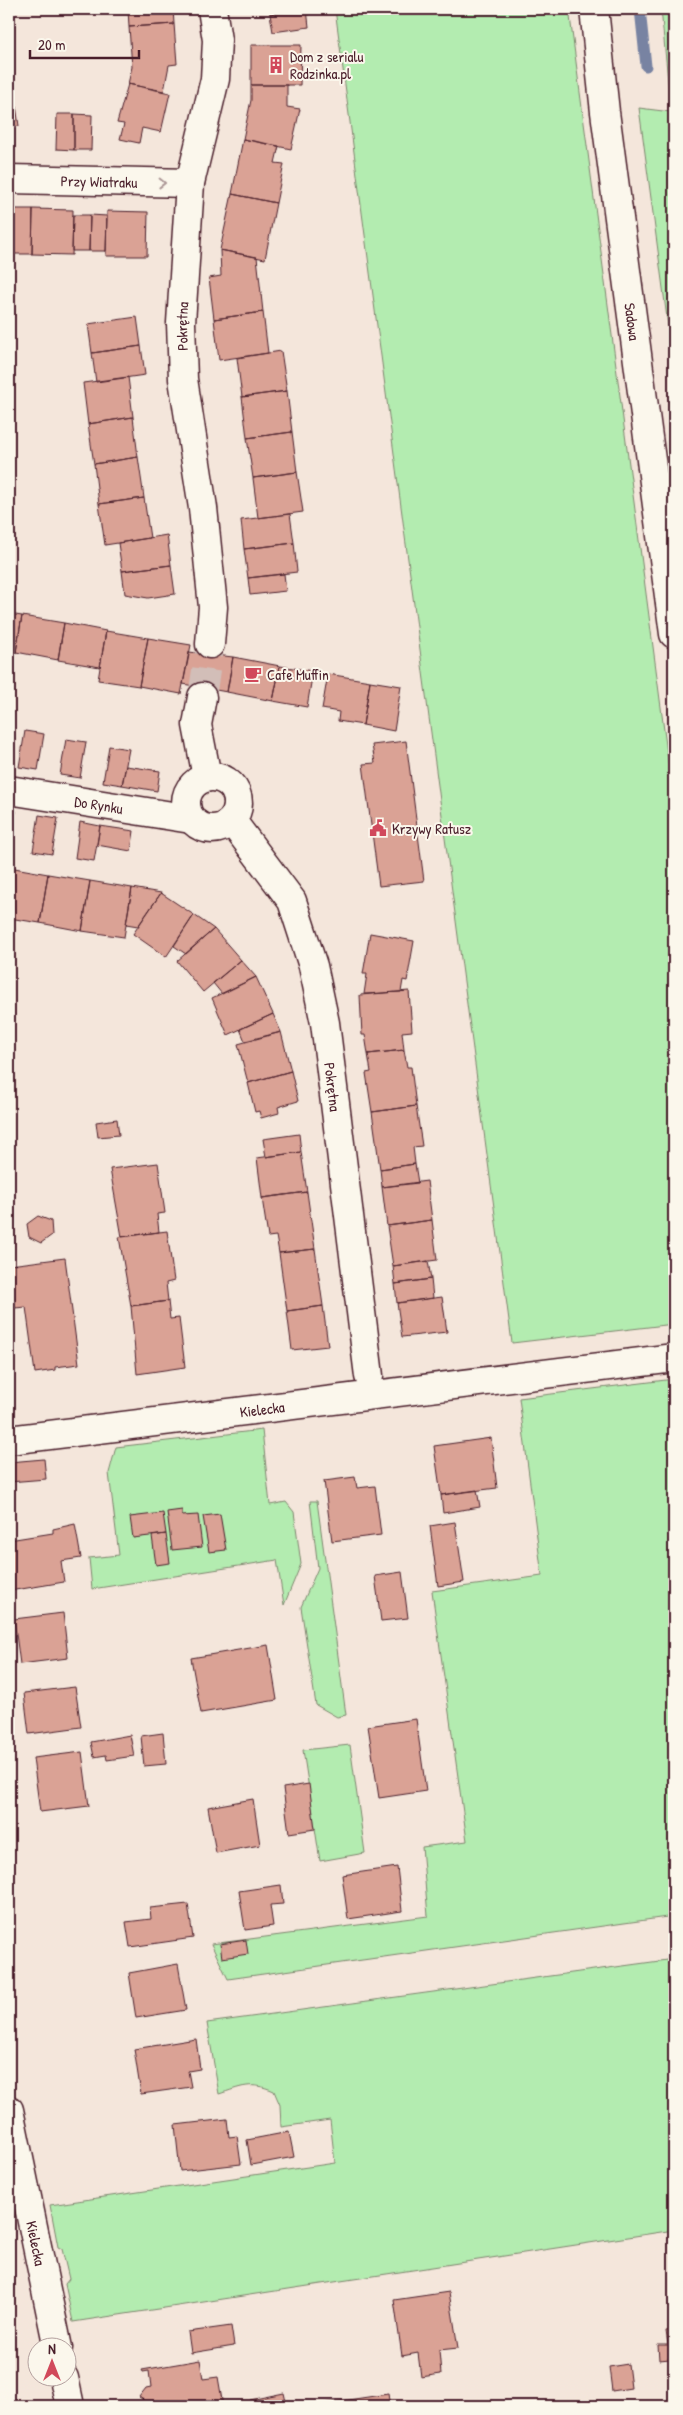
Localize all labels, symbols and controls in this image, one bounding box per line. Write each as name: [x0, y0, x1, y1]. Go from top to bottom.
scale bar: [30, 28, 139, 60]
text: 20 m: [38, 34, 65, 55]
place label: Dom z serialu Rodzinka.pl: [290, 46, 363, 84]
building icon: Dom z serialu Rodzinka.pl: [266, 55, 286, 75]
street label: Przy Wiatraku: [60, 170, 138, 192]
one-way arrow: [159, 178, 167, 188]
street label: Pokrętna: [170, 301, 193, 351]
street label: Sadowa: [620, 302, 646, 342]
cafe icon: Cafe Muffin: [243, 664, 263, 684]
place label: Cafe Muffin: [267, 664, 329, 685]
street label: Do Rynku: [73, 790, 125, 819]
public building icon: Krzywy Ratusz: [368, 818, 388, 838]
place label: Krzywy Ratusz: [392, 818, 472, 839]
street label: Pokrętna: [320, 1061, 346, 1113]
street label: Kielecka: [238, 1396, 286, 1422]
street label: Kielecka: [22, 2219, 51, 2268]
north arrow: [28, 2338, 78, 2388]
text: N: [48, 2339, 56, 2358]

